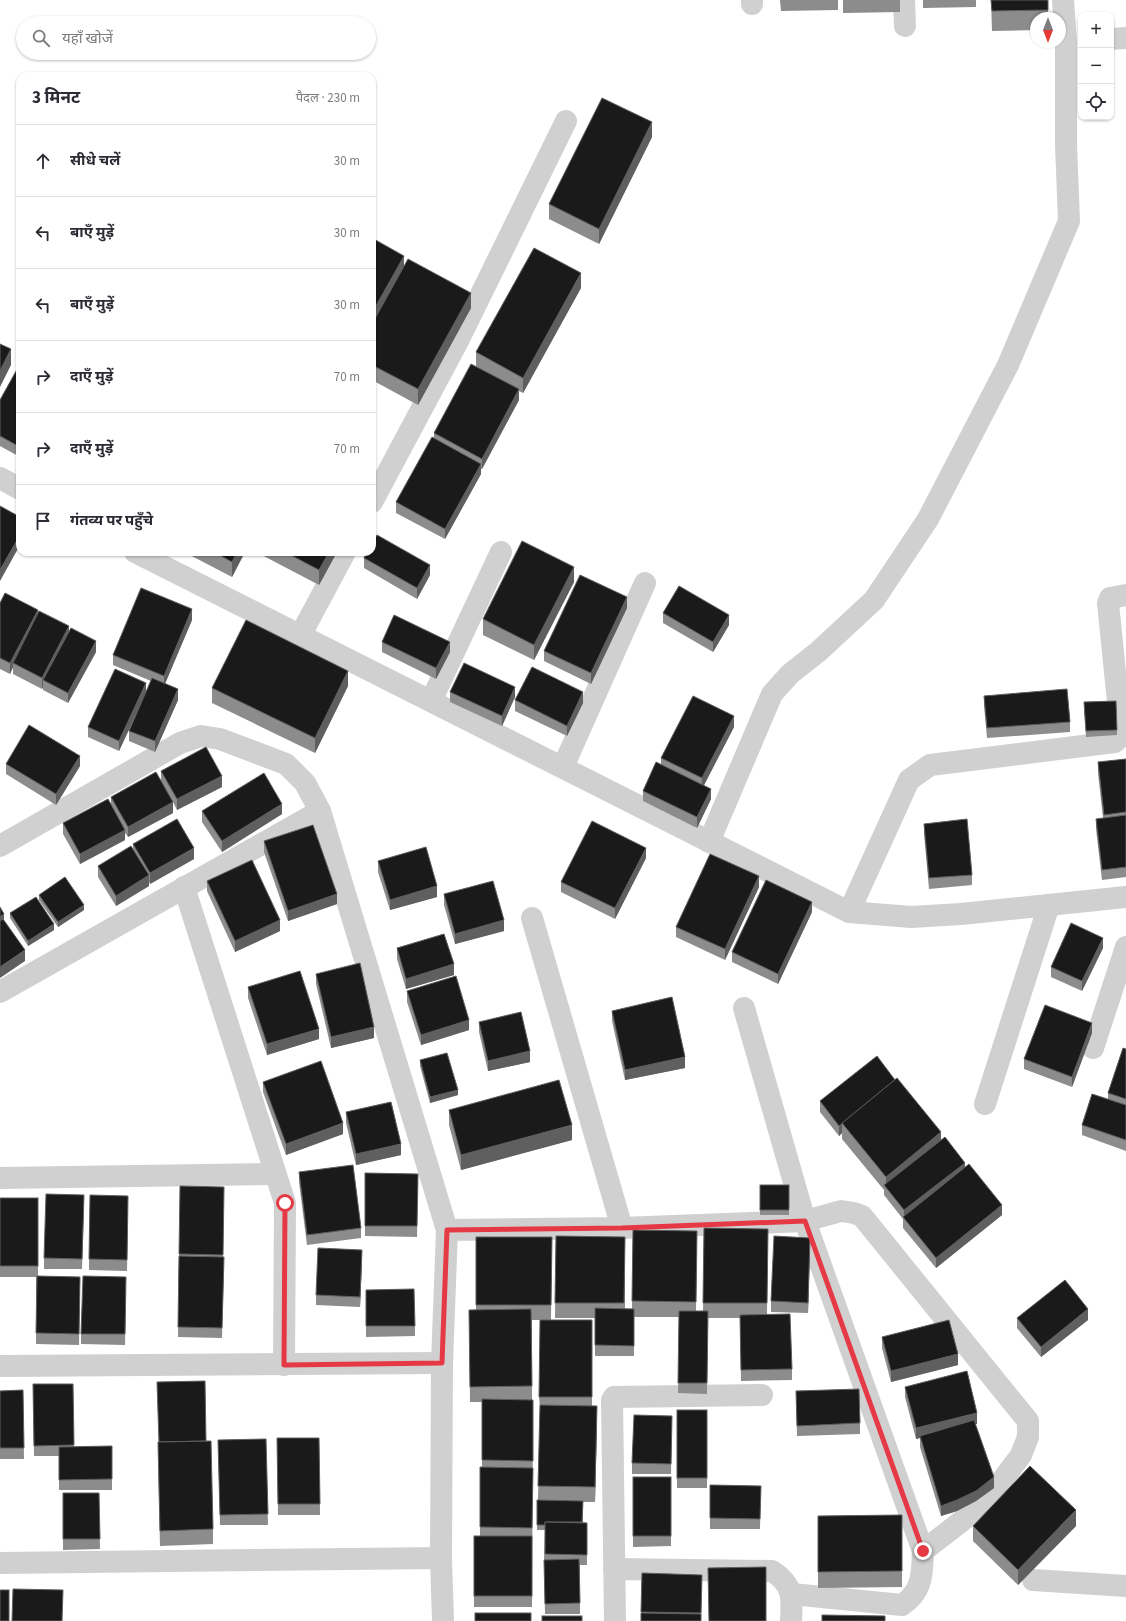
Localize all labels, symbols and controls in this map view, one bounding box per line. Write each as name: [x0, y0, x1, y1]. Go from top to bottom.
north arrow: [1030, 12, 1066, 48]
map controls: [1078, 12, 1114, 120]
button: +: [1078, 12, 1114, 48]
search box: [16, 16, 376, 60]
icon: search: [30, 27, 52, 49]
text: यहाँ खोजें: [62, 28, 113, 49]
button: −: [1078, 48, 1114, 84]
button: locate: [1078, 84, 1114, 120]
text: 3 मिनट: [32, 86, 80, 110]
text: पैदल · 230 m: [296, 89, 360, 107]
icon: ahead: [32, 150, 54, 172]
text: सीधे चलें: [70, 150, 120, 171]
text: 30 m: [334, 152, 360, 170]
icon: left: [32, 222, 54, 244]
text: बाएँ मुड़ें: [70, 222, 114, 243]
text: 30 m: [334, 224, 360, 242]
icon: left: [32, 294, 54, 316]
text: बाएँ मुड़ें: [70, 294, 114, 315]
text: 30 m: [334, 296, 360, 314]
icon: right: [32, 366, 54, 388]
text: दाएँ मुड़ें: [70, 366, 113, 387]
text: 70 m: [334, 368, 360, 386]
icon: right: [32, 438, 54, 460]
text: दाएँ मुड़ें: [70, 438, 113, 459]
text: 70 m: [334, 440, 360, 458]
icon: arrive: [32, 510, 54, 532]
text: गंतव्य पर पहुँचे: [70, 510, 153, 531]
route start: [276, 1194, 294, 1212]
route end: [914, 1542, 932, 1560]

